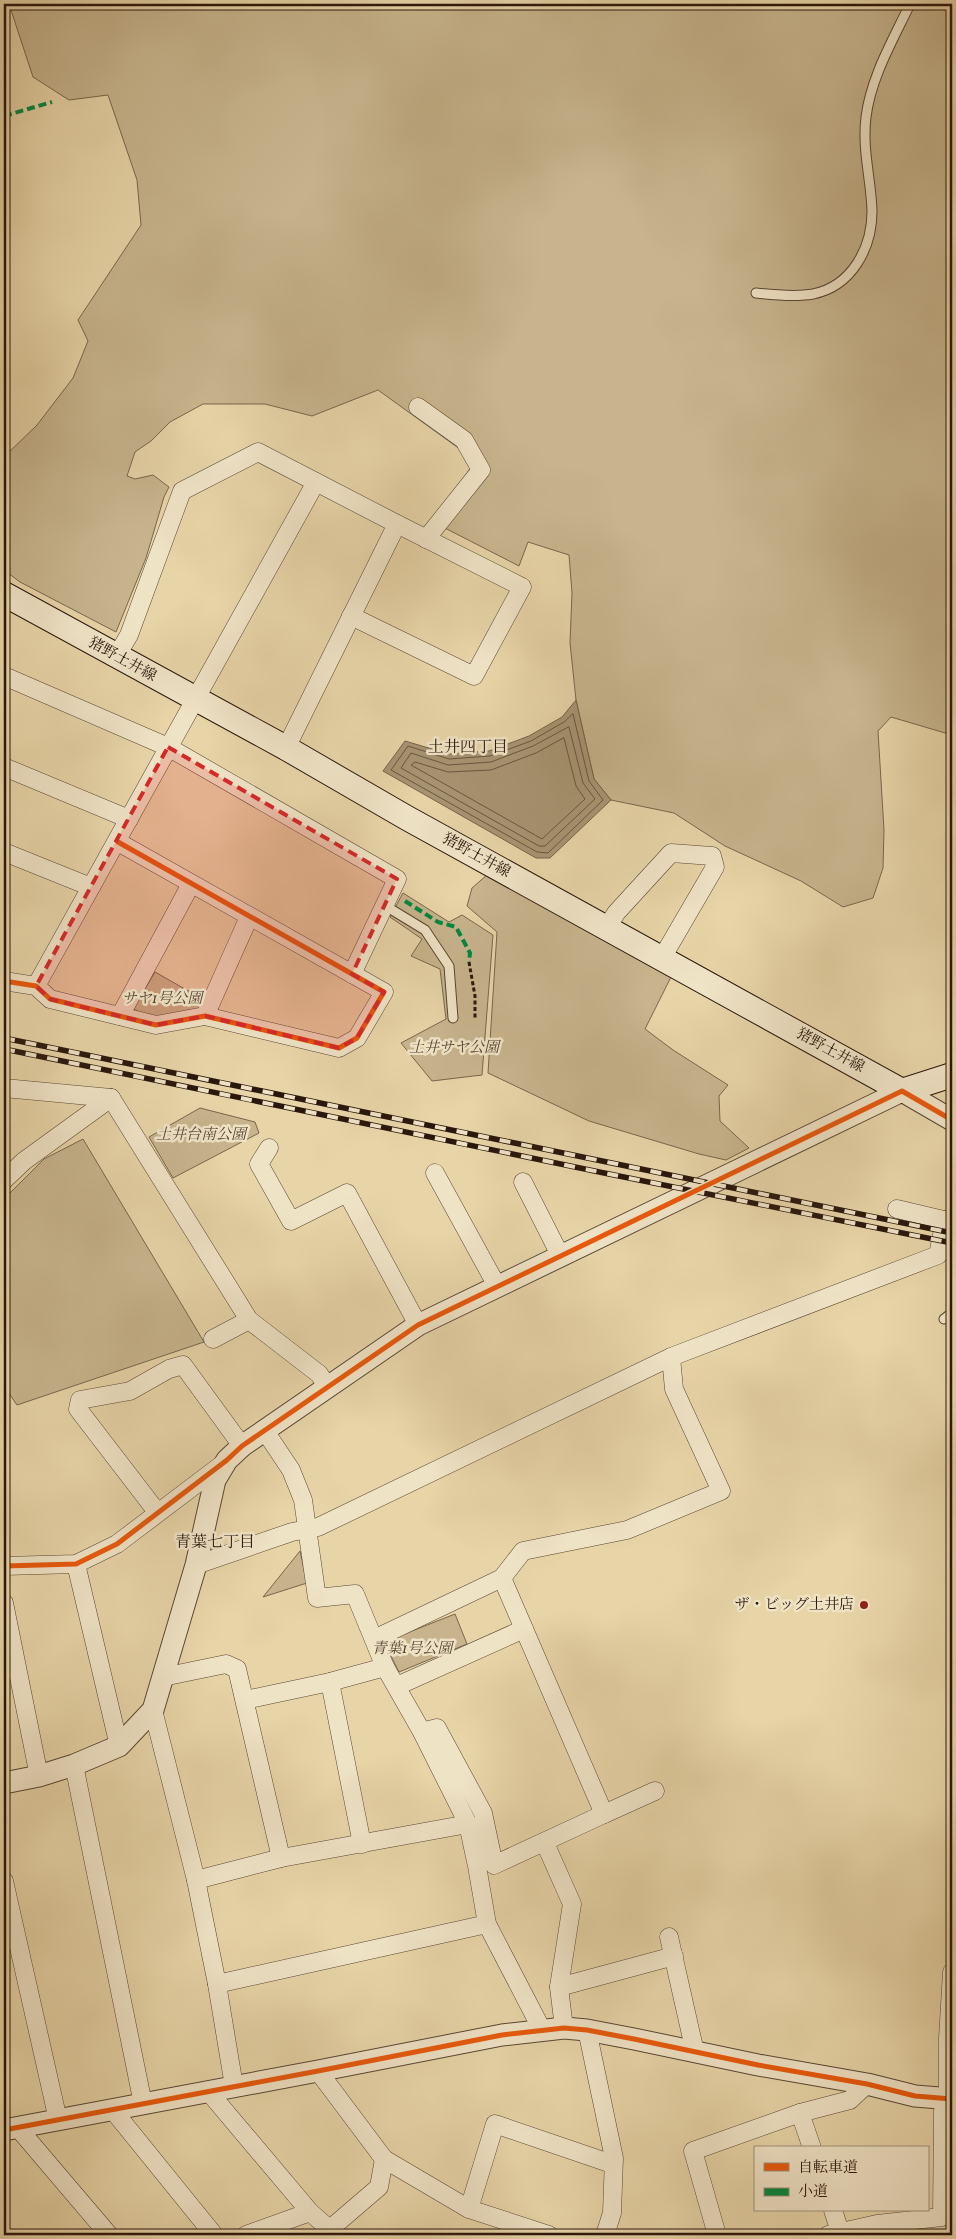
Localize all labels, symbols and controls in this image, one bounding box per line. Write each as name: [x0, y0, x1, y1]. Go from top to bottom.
street label: 猪野土井線: [84, 633, 160, 687]
district label: 土井四丁目: [428, 737, 508, 759]
street label: 猪野土井線: [438, 829, 514, 883]
park label: サヤ1号公園: [122, 989, 205, 1010]
street label: 猪野土井線: [792, 1024, 868, 1078]
park label: 土井サヤ公園: [409, 1038, 502, 1059]
park label: 土井台南公園: [156, 1125, 249, 1146]
district label: 青葉七丁目: [175, 1532, 255, 1554]
place label: ザ・ビッグ土井店: [735, 1595, 854, 1616]
marker: ザ・ビッグ土井店: [858, 1599, 870, 1611]
park label: 青葉1号公園: [372, 1639, 455, 1660]
legend: [754, 2146, 928, 2212]
text: 自転車道: [798, 2158, 858, 2179]
text: 小道: [798, 2182, 828, 2203]

